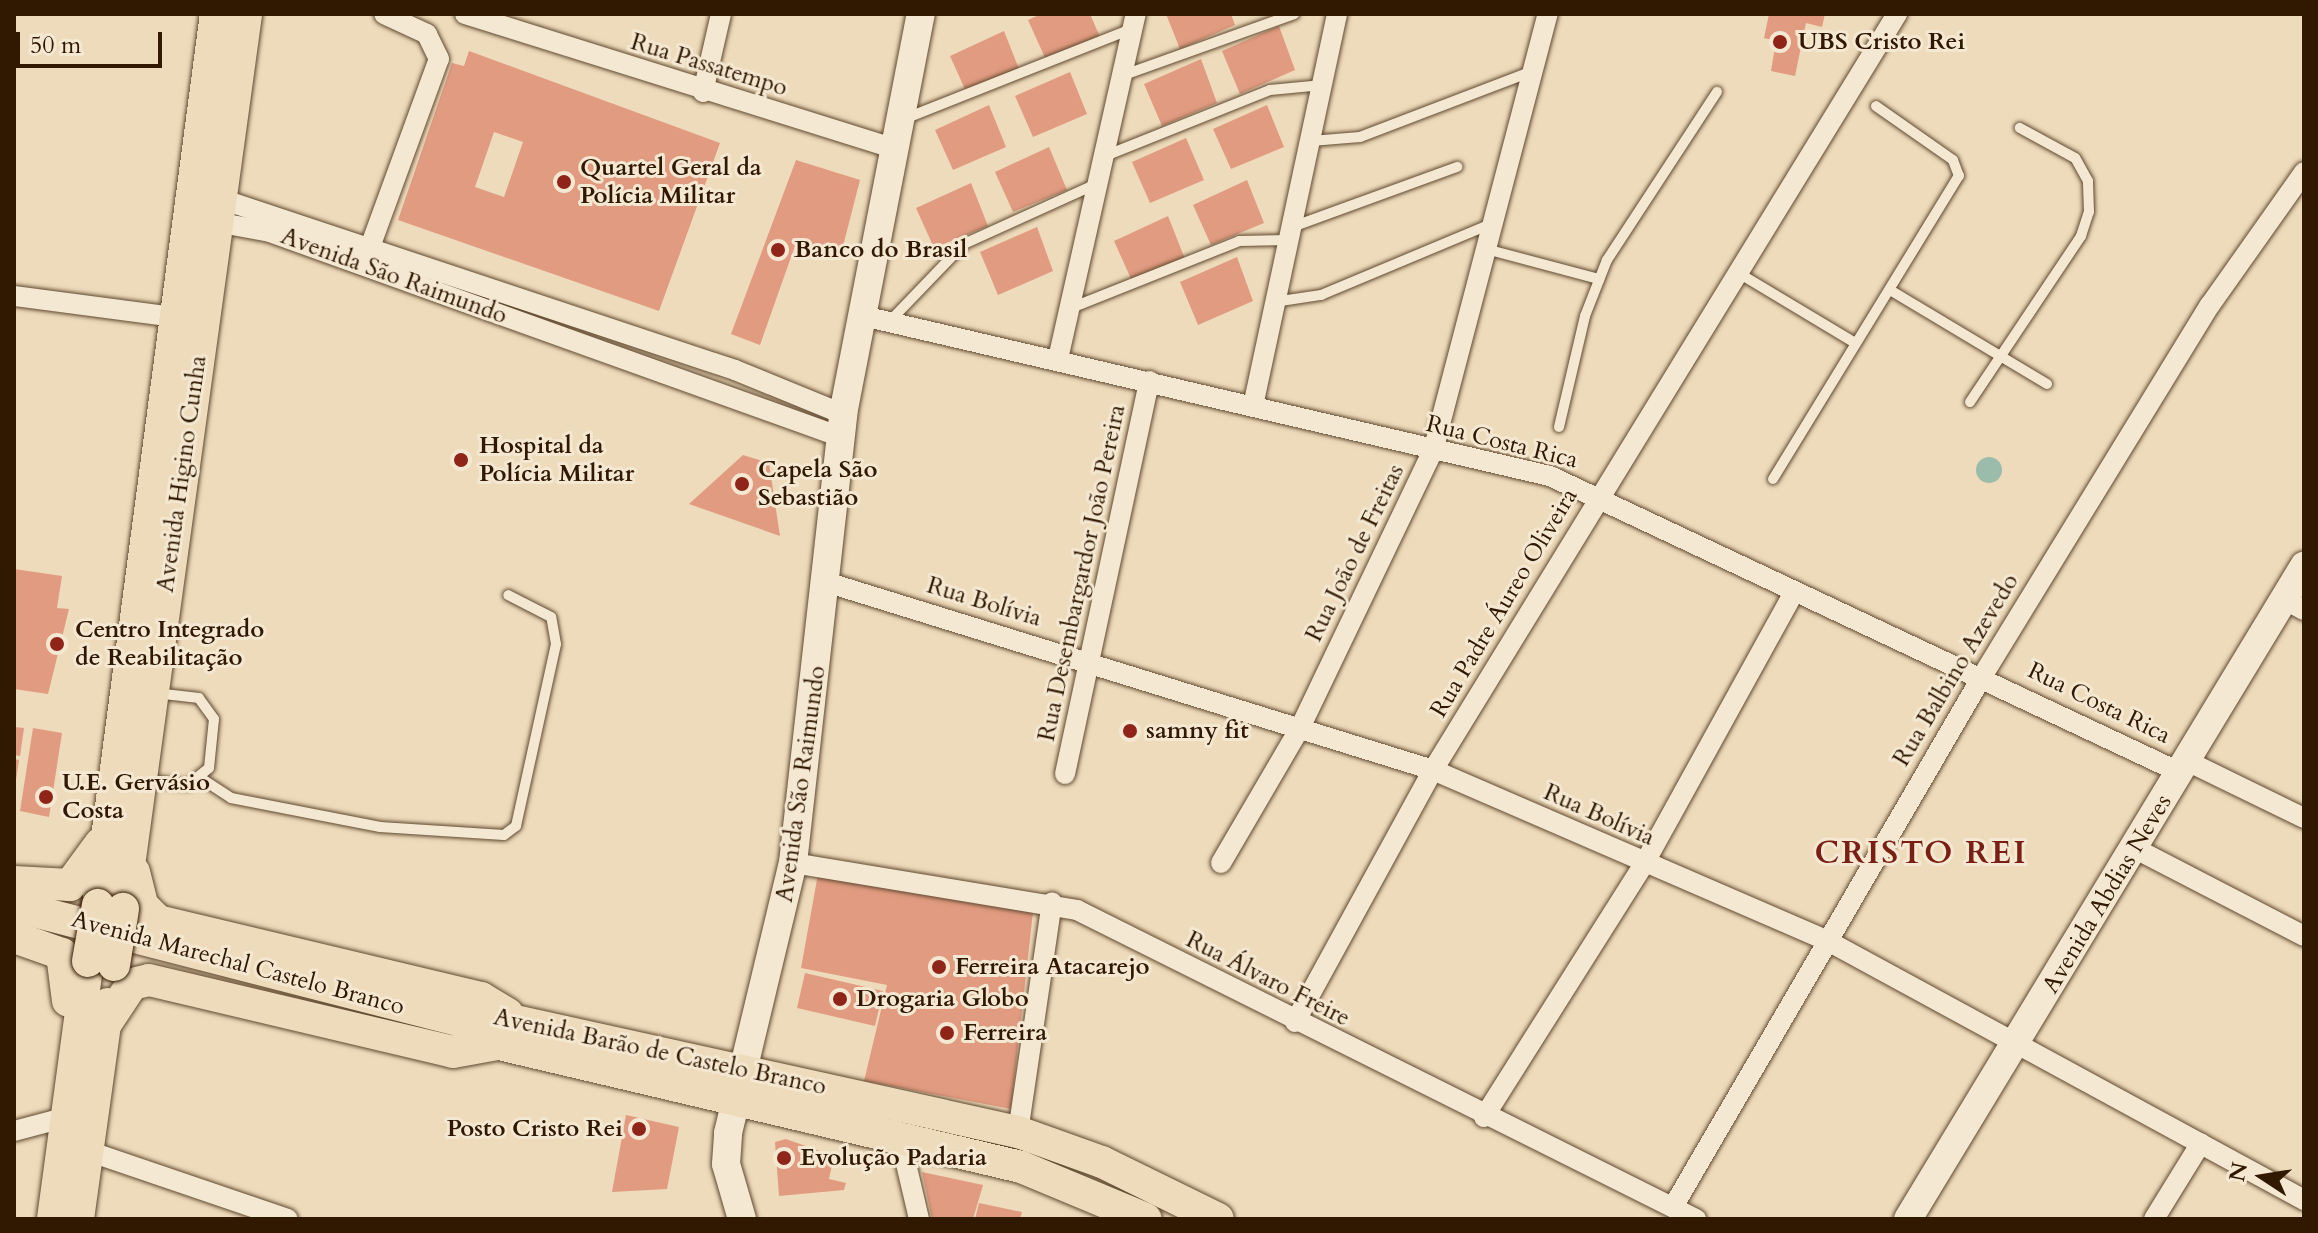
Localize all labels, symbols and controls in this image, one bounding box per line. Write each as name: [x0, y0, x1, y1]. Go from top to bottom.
scale bar: [20, 16, 166, 66]
street label: Rua Passatempo: [627, 28, 791, 102]
place label: UBS Cristo Rei: [1798, 28, 1965, 56]
text: 50 m: [30, 29, 81, 62]
marker: UBS Cristo Rei: [1769, 31, 1791, 53]
place label: Quartel Geral da Polícia Militar: [580, 154, 762, 210]
marker: Quartel Geral da Polícia Militar: [555, 173, 573, 191]
street label: Avenida São Raimundo: [277, 222, 511, 330]
place label: Banco do Brasil: [794, 236, 967, 264]
marker: Banco do Brasil: [769, 241, 787, 259]
street label: Avenida Higino Cunha: [151, 354, 213, 594]
street label: Rua Desembargardor João Pereira: [1032, 402, 1132, 744]
street label: Rua Costa Rica: [1423, 409, 1581, 475]
place label: Hospital da Polícia Militar: [479, 432, 634, 488]
marker: Hospital da Polícia Militar: [450, 449, 472, 471]
place label: Capela São Sebastião: [758, 456, 877, 512]
street label: Rua João de Freitas: [1300, 460, 1410, 646]
marker: Capela São Sebastião: [733, 475, 751, 493]
street label: Rua Padre Áureo Oliveira: [1424, 483, 1584, 723]
street label: Rua Balbino Azevedo: [1887, 568, 2025, 772]
street label: Rua Bolívia: [923, 571, 1045, 633]
place label: Centro Integrado de Reabilitação: [75, 616, 264, 672]
marker: Centro Integrado de Reabilitação: [46, 633, 68, 655]
street label: Rua Costa Rica: [2023, 656, 2175, 750]
street label: Avenida São Raimundo: [770, 664, 832, 904]
place label: samny fit: [1146, 717, 1249, 745]
marker: samny fit: [1121, 722, 1139, 740]
place label: U.E. Gervásio Costa: [62, 769, 210, 825]
street label: Rua Bolívia: [1539, 778, 1659, 852]
marker: U.E. Gervásio Costa: [37, 788, 55, 806]
street label: Avenida Abdias Neves: [2036, 789, 2178, 999]
district label: CRISTO REI: [1814, 834, 2028, 872]
street label: Avenida Marechal Castelo Branco: [68, 905, 408, 1021]
street label: Rua Álvaro Freire: [1181, 925, 1355, 1033]
place label: Ferreira Atacarejo: [955, 953, 1150, 981]
marker: Ferreira Atacarejo: [930, 958, 948, 976]
place label: Drogaria Globo: [856, 985, 1029, 1013]
marker: Drogaria Globo: [831, 990, 849, 1008]
street label: Avenida Barão de Castelo Branco: [491, 1003, 829, 1101]
place label: Ferreira: [963, 1019, 1047, 1047]
marker: Ferreira: [938, 1024, 956, 1042]
place label: Posto Cristo Rei: [447, 1115, 623, 1143]
marker: Posto Cristo Rei: [630, 1120, 648, 1138]
north arrow: [2222, 1137, 2302, 1217]
place label: Evolução Padaria: [800, 1144, 987, 1172]
marker: Evolução Padaria: [775, 1149, 793, 1167]
text: N: [2222, 1160, 2255, 1184]

